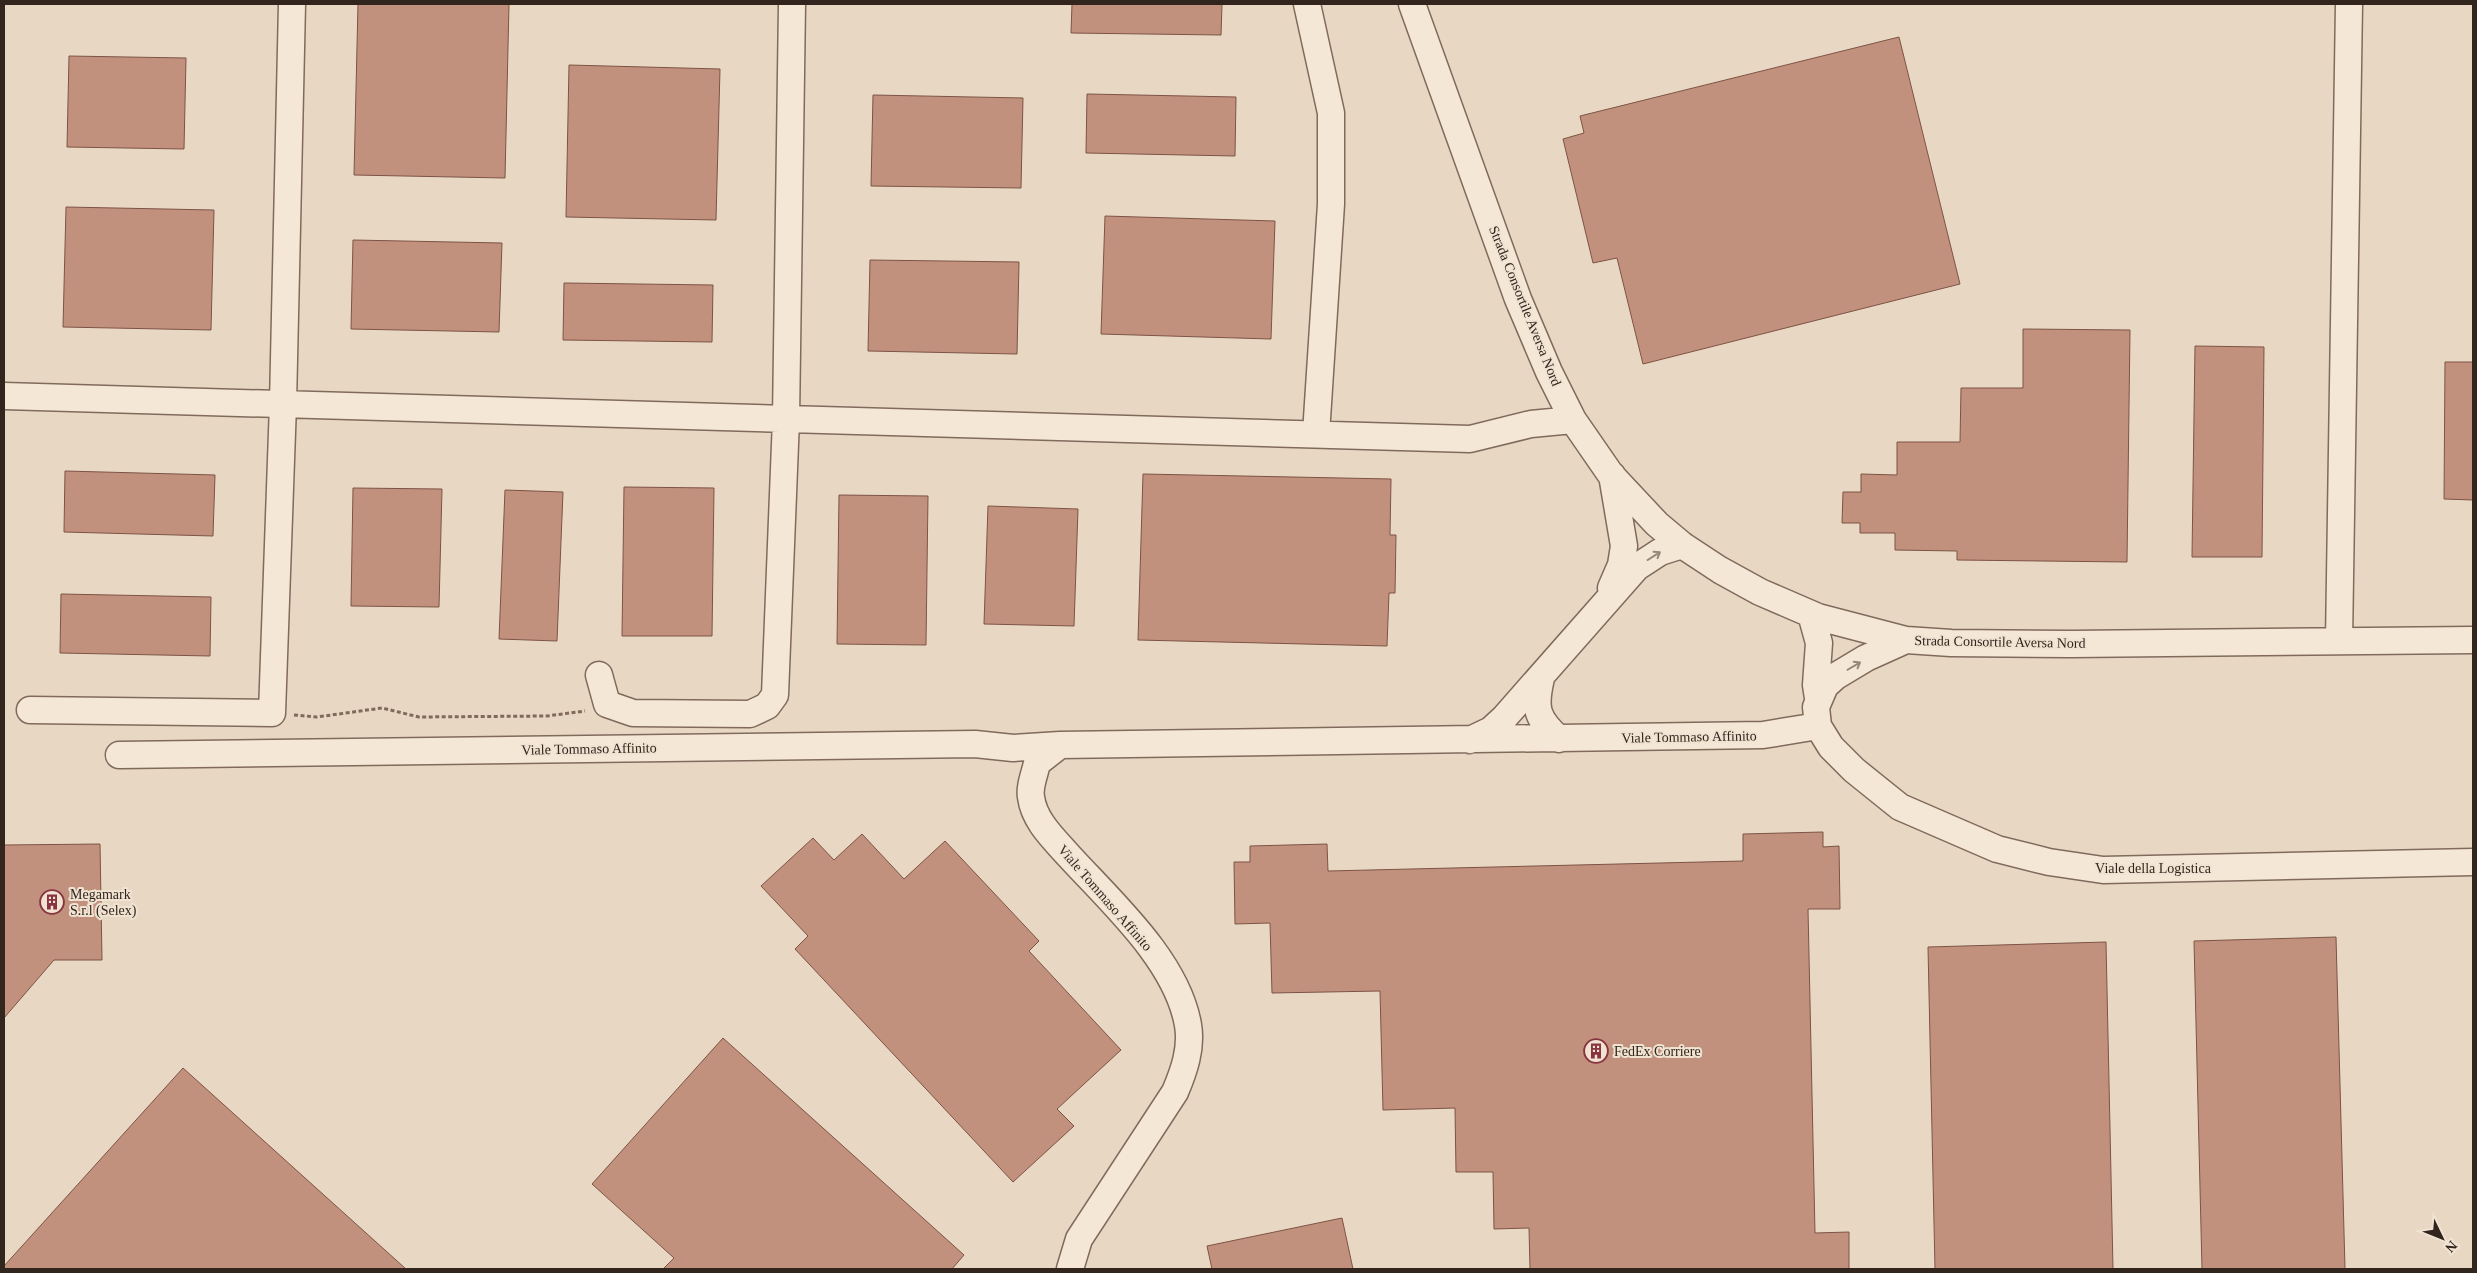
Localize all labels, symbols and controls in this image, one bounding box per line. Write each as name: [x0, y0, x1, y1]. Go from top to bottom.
street label: Strada Consortile Aversa Nord: [1486, 224, 1564, 388]
one-way arrow: [1647, 551, 1661, 561]
street label: Strada Consortile Aversa Nord: [1914, 633, 2086, 651]
one-way arrow: [1846, 660, 1860, 670]
street label: Viale Tommaso Affinito: [1621, 728, 1757, 746]
street label: Viale Tommaso Affinito: [521, 740, 657, 758]
street label: Viale Tommaso Affinito: [1055, 842, 1155, 954]
street label: Viale della Logistica: [2095, 861, 2212, 876]
place label: Megamark S.r.l (Selex): [70, 887, 137, 919]
building icon: Megamark S.r.l (Selex): [39, 889, 65, 915]
building icon: FedEx Corriere: [1583, 1038, 1609, 1064]
place label: FedEx Corriere: [1614, 1044, 1701, 1059]
north arrow: [2417, 1213, 2467, 1263]
text: N: [2442, 1238, 2460, 1255]

